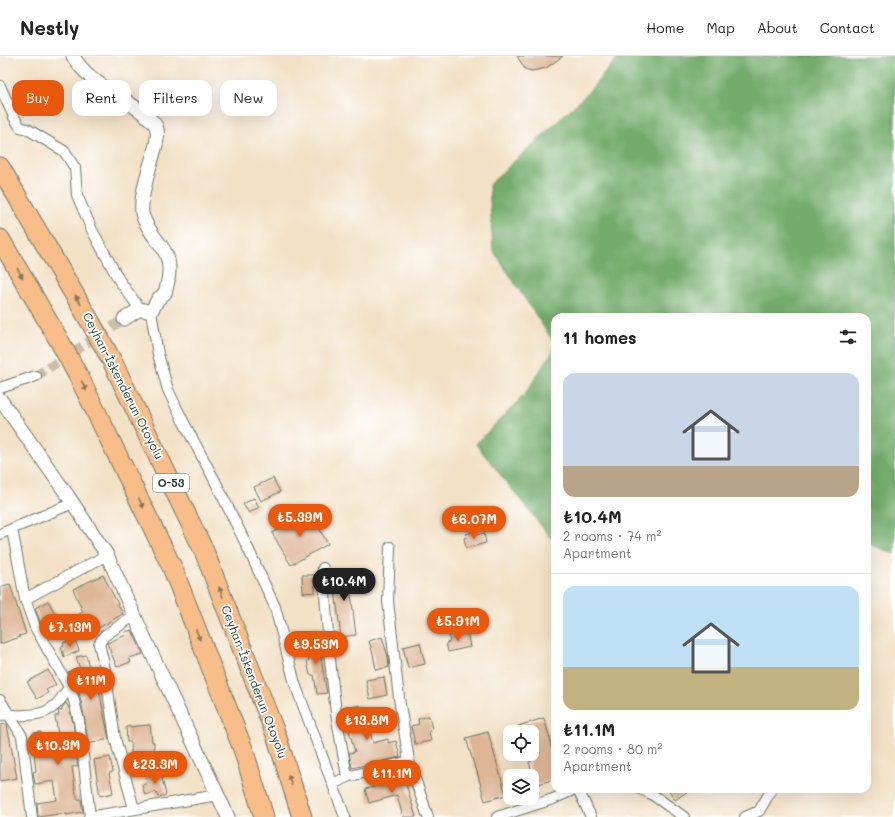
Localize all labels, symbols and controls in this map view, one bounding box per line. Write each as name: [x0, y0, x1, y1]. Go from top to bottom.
text: Nestly: [20, 15, 79, 40]
text: Home: [646, 18, 684, 37]
text: Map: [706, 18, 735, 37]
text: About: [757, 18, 798, 37]
text: Contact: [820, 18, 875, 37]
chip: Buy: [12, 80, 64, 116]
chip: Rent: [72, 80, 131, 116]
chip: Filters: [139, 80, 212, 116]
chip: New: [220, 80, 277, 116]
one-way arrow: [16, 267, 23, 279]
one-way arrow: [74, 294, 81, 306]
street label: Ceyhan-İskenderun Otoyolu: [80, 309, 168, 462]
text: 11 homes: [563, 326, 637, 348]
icon: filters: [837, 326, 859, 348]
one-way arrow: [81, 380, 87, 392]
icon: home: [675, 399, 747, 471]
road number: O-53: [153, 474, 189, 492]
one-way arrow: [138, 497, 144, 509]
pin: ₺5.39M: [267, 504, 333, 538]
text: ₺10.4M: [563, 505, 622, 527]
pin: ₺6.07M: [441, 506, 507, 540]
text: ₺5.39M: [277, 508, 323, 525]
text: ₺6.07M: [451, 510, 497, 527]
text: 2 rooms · 74 m²: [563, 527, 661, 544]
text: Apartment: [563, 544, 632, 561]
pin: ₺10.4M: [311, 568, 377, 602]
text: ₺10.4M: [321, 572, 367, 589]
one-way arrow: [217, 586, 223, 598]
street label: Ceyhan-İskenderun Otoyolu: [218, 603, 292, 760]
pin: ₺5.91M: [425, 608, 491, 642]
text: ₺5.91M: [436, 612, 480, 629]
icon: home: [675, 612, 747, 684]
pin: ₺7.13M: [37, 614, 103, 648]
text: ₺7.13M: [48, 618, 92, 635]
one-way arrow: [196, 629, 202, 641]
pin: ₺9.53M: [283, 631, 349, 665]
text: ₺9.53M: [293, 635, 339, 652]
pin: ₺11M: [67, 667, 115, 701]
text: ₺11M: [76, 671, 106, 688]
pin: ₺13.8M: [334, 707, 400, 741]
text: ₺13.8M: [345, 711, 389, 728]
text: ₺11.1M: [563, 718, 615, 740]
map controls: [503, 725, 539, 805]
button: locate: [503, 725, 539, 761]
pin: ₺10.3M: [25, 732, 91, 766]
text: ₺10.3M: [36, 736, 80, 753]
text: 2 rooms · 80 m²: [563, 740, 662, 757]
pin: ₺23.3M: [122, 751, 188, 785]
text: ₺23.3M: [132, 755, 178, 772]
text: Apartment: [563, 757, 632, 774]
pin: ₺11.1M: [359, 760, 425, 794]
text: ₺11.1M: [372, 764, 412, 781]
button: layers: [503, 769, 539, 805]
one-way arrow: [287, 773, 293, 785]

